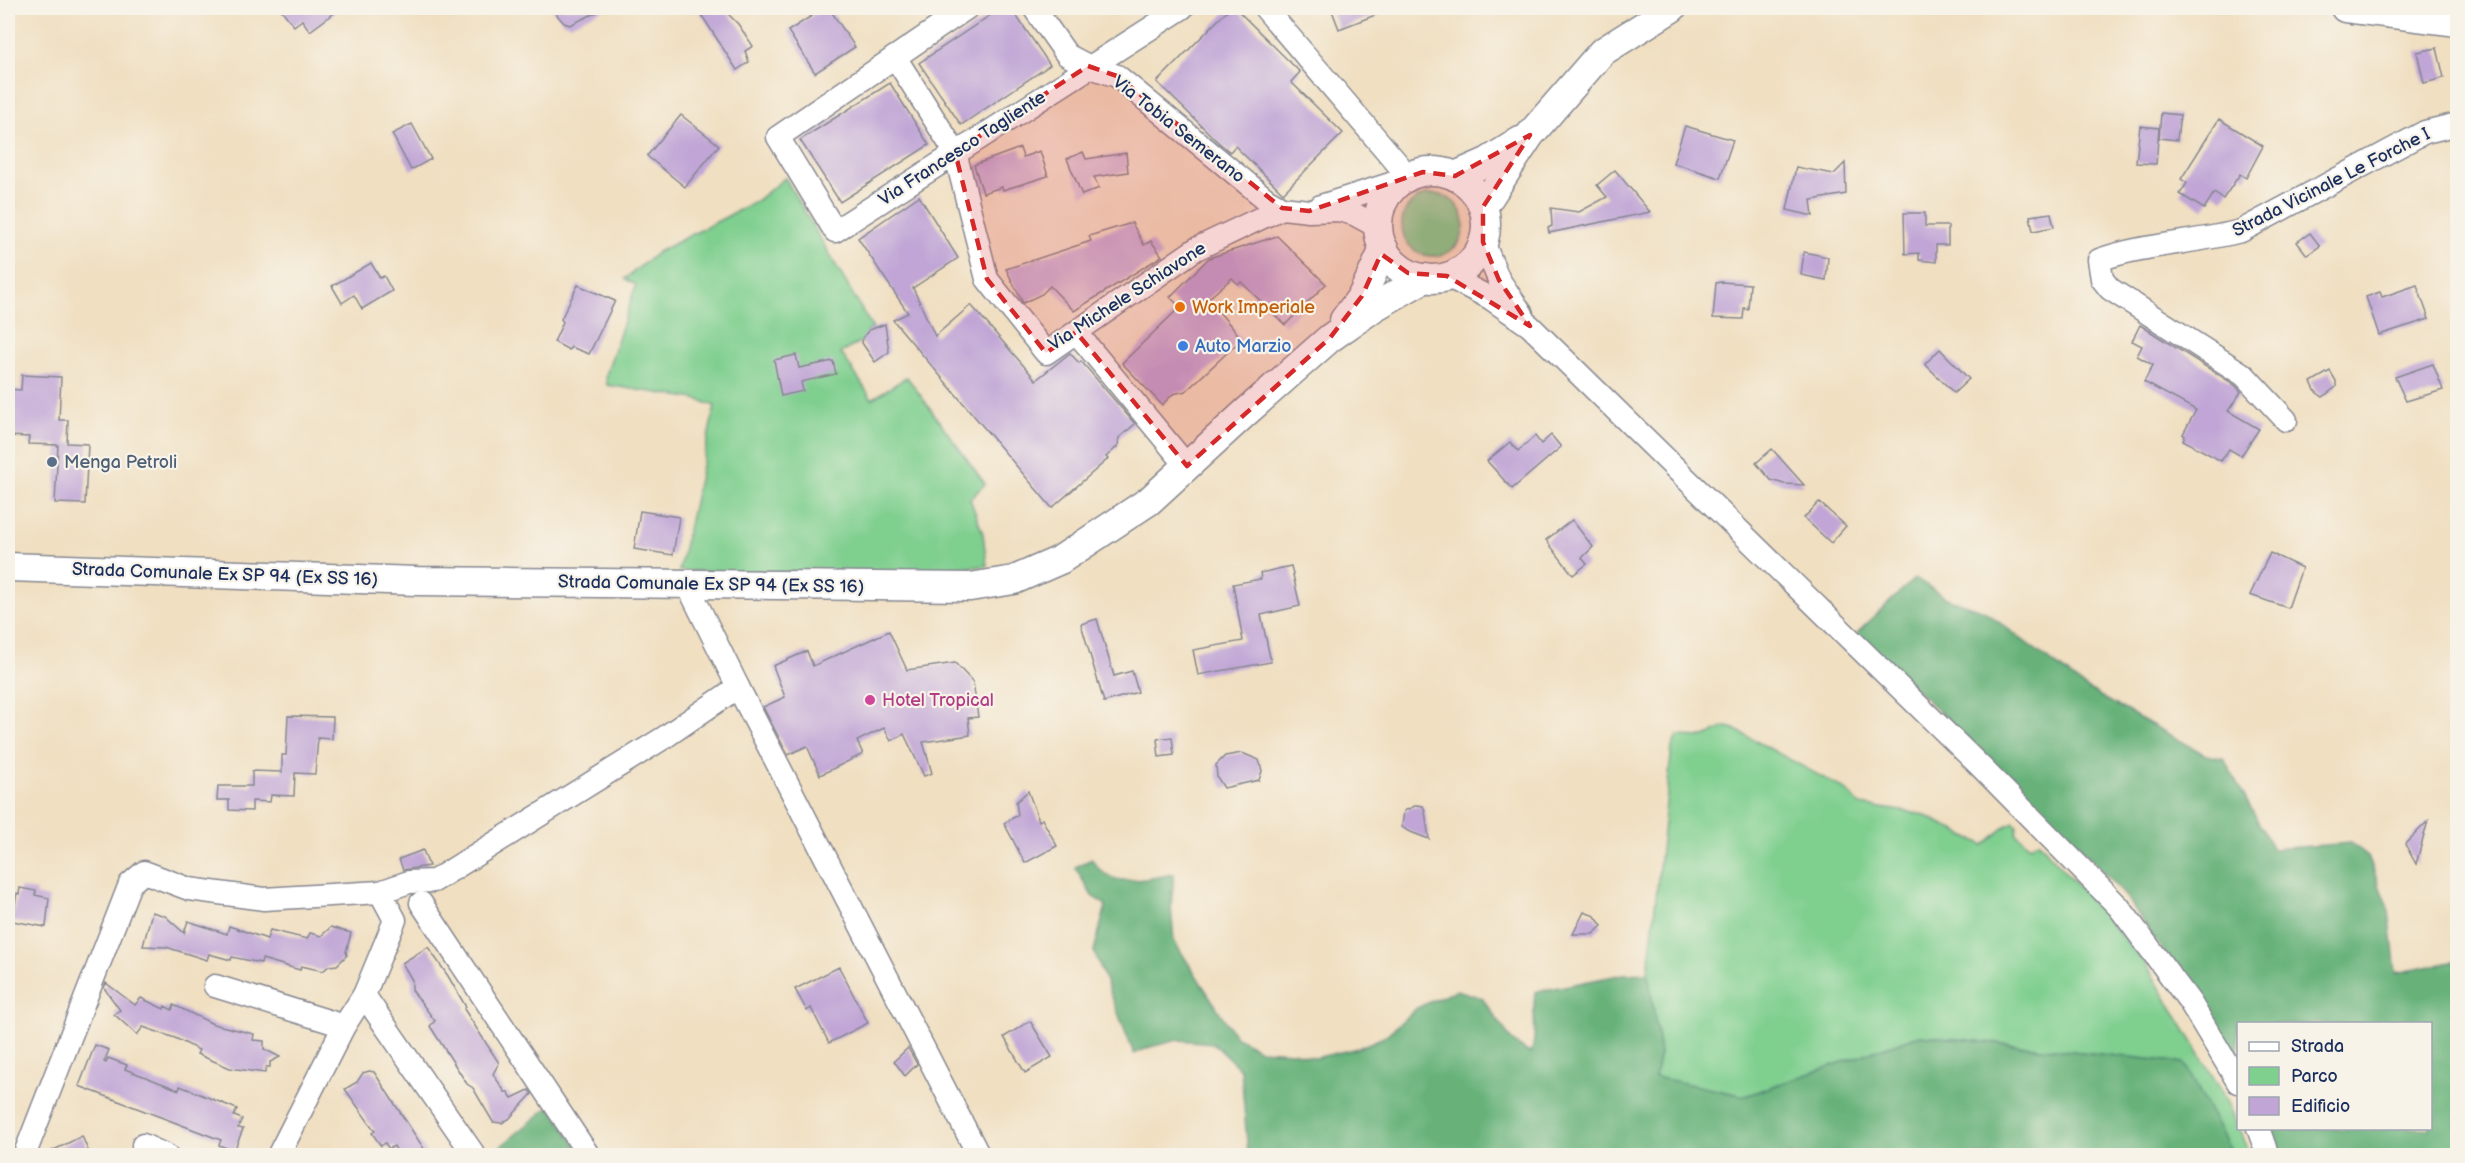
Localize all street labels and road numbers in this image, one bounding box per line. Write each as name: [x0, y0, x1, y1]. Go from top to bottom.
street label: Via Tobia Semerano: [1108, 71, 1249, 187]
street label: Via Francesco Tagliente: [875, 86, 1050, 210]
street label: Strada Vicinale Le Forche I: [2229, 123, 2434, 242]
street label: Via Michele Schiavone: [1045, 237, 1210, 355]
street label: Strada Comunale Ex SP 94 (Ex SS 16): [72, 559, 378, 590]
street label: Strada Comunale Ex SP 94 (Ex SS 16): [558, 571, 864, 598]

